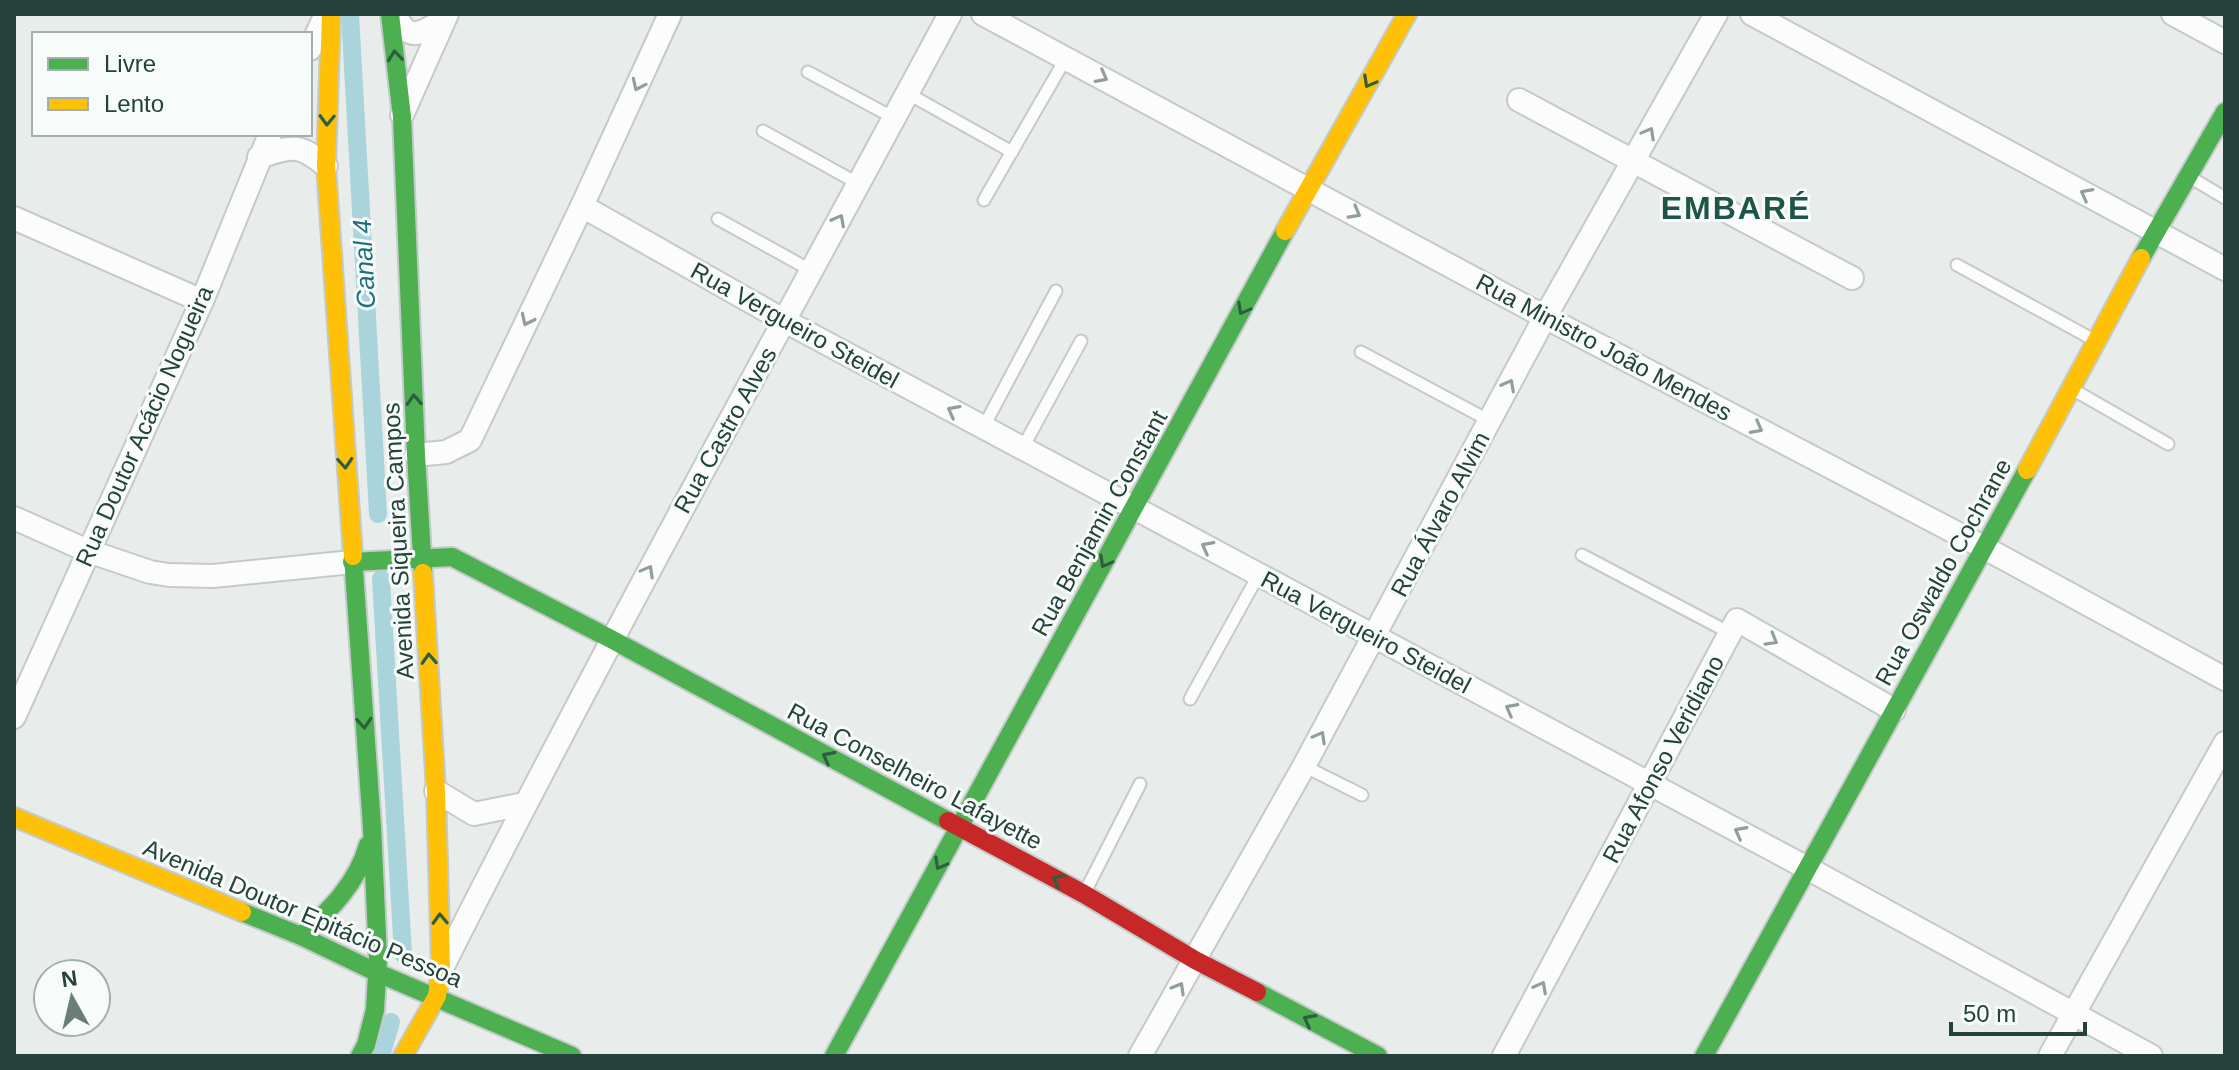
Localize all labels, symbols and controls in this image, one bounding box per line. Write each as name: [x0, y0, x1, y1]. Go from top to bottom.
legend: [32, 32, 312, 136]
one-way arrow: [386, 49, 403, 62]
text: Livre: [104, 50, 156, 77]
one-way arrow: [1093, 68, 1108, 83]
one-way arrow: [1363, 73, 1379, 88]
one-way arrow: [631, 77, 647, 91]
text: Lento: [104, 90, 164, 117]
one-way arrow: [319, 114, 336, 127]
one-way arrow: [1639, 127, 1655, 142]
one-way arrow: [2081, 188, 2095, 204]
district label: EMBARÉ: [1661, 190, 1811, 226]
one-way arrow: [1347, 204, 1362, 219]
one-way arrow: [830, 213, 845, 228]
water label: Canal 4: [347, 218, 381, 310]
street label: Rua Vergueiro Steidel: [686, 257, 904, 393]
street label: Rua Ministro João Mendes: [1472, 268, 1736, 426]
street label: Rua Doutor Acácio Nogueira: [70, 281, 218, 570]
one-way arrow: [1237, 301, 1253, 315]
one-way arrow: [521, 312, 537, 327]
street label: Rua Castro Alves: [668, 342, 782, 518]
one-way arrow: [1500, 379, 1515, 393]
one-way arrow: [405, 393, 422, 406]
street label: Avenida Siqueira Campos: [377, 402, 419, 680]
street label: Rua Benjamin Constant: [1026, 405, 1172, 640]
one-way arrow: [947, 406, 961, 421]
one-way arrow: [1749, 419, 1764, 434]
street label: Rua Álvaro Alvim: [1385, 427, 1495, 601]
street label: Rua Oswaldo Cochrane: [1869, 454, 2017, 690]
one-way arrow: [337, 457, 354, 470]
one-way arrow: [1201, 542, 1215, 557]
one-way arrow: [1099, 554, 1114, 568]
one-way arrow: [639, 565, 654, 579]
street label: Rua Vergueiro Steidel: [1257, 565, 1475, 699]
one-way arrow: [1763, 630, 1777, 646]
street label: Rua Afonso Veridiano: [1597, 651, 1729, 867]
one-way arrow: [420, 652, 437, 665]
street label: Rua Conselheiro Lafayette: [783, 697, 1047, 855]
one-way arrow: [1505, 703, 1519, 719]
one-way arrow: [355, 717, 372, 730]
one-way arrow: [1310, 732, 1326, 746]
one-way arrow: [823, 751, 837, 767]
one-way arrow: [1734, 826, 1748, 842]
street label: Avenida Doutor Epitácio Pessoa: [139, 833, 467, 993]
one-way arrow: [934, 856, 949, 870]
one-way arrow: [1051, 874, 1066, 889]
one-way arrow: [431, 912, 448, 925]
north arrow: [32, 958, 112, 1038]
text: N: [60, 965, 79, 992]
one-way arrow: [1531, 981, 1546, 996]
one-way arrow: [1169, 983, 1185, 997]
scale bar: [1951, 986, 2085, 1036]
text: 50 m: [1963, 1000, 2016, 1027]
one-way arrow: [1303, 1014, 1318, 1029]

